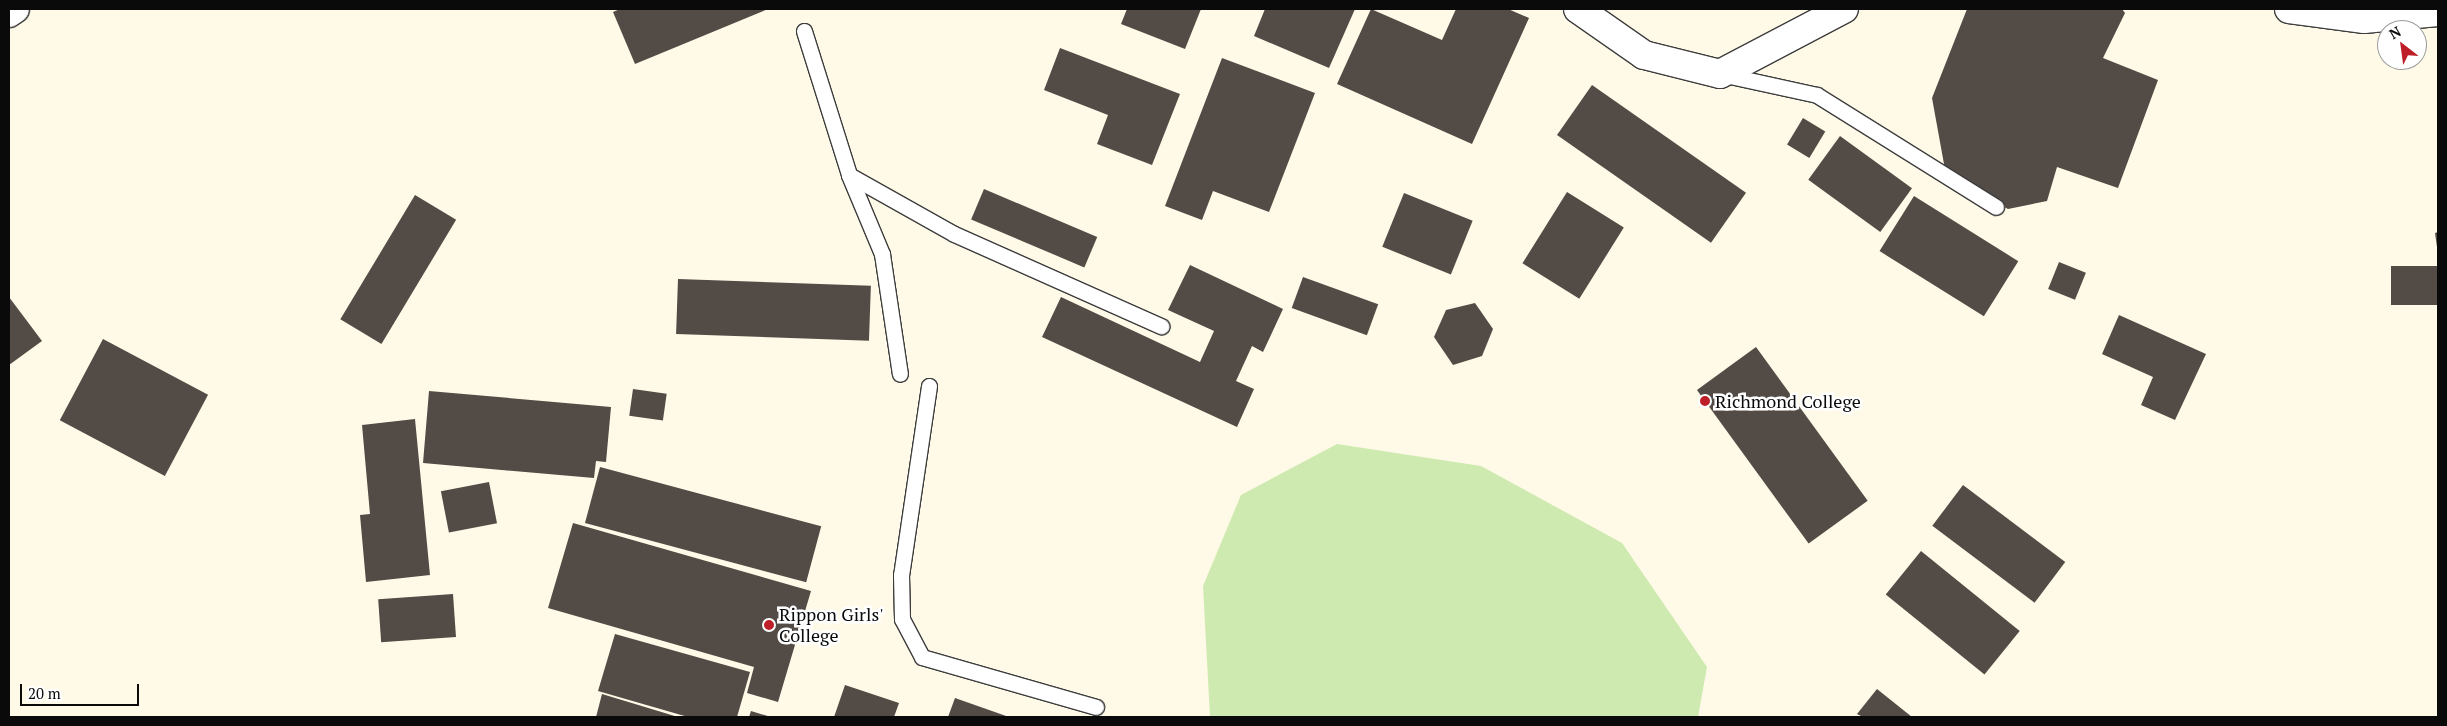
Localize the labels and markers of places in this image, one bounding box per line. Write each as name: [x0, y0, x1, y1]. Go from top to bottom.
place label: Richmond College: [1715, 390, 1861, 412]
marker: Richmond College: [1699, 395, 1711, 407]
place label: Rippon Girls' College: [779, 604, 883, 646]
marker: Rippon Girls' College: [763, 619, 775, 631]

